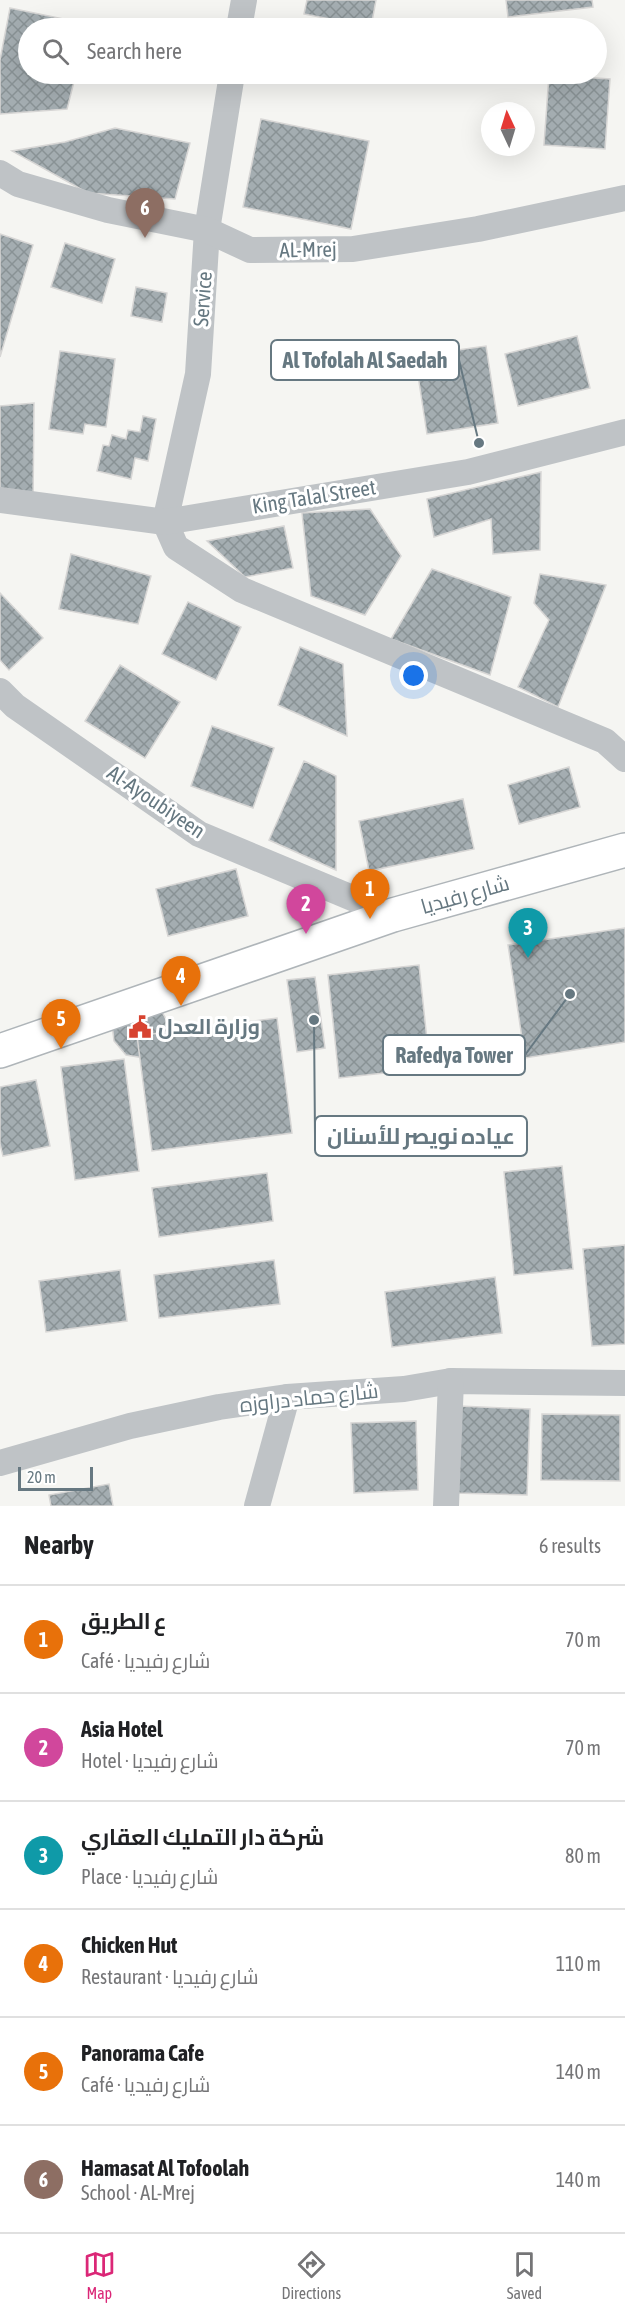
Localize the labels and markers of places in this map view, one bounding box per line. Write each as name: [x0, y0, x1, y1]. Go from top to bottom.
pin: 6: [126, 188, 164, 238]
callout: Al Tofolah Al Saedah: [271, 340, 459, 380]
pin: 1: [350, 870, 389, 919]
pin: 2: [286, 884, 326, 934]
pin: 3: [508, 908, 548, 958]
pin: 4: [162, 956, 201, 1006]
pin: 5: [42, 1000, 80, 1049]
public building icon: وزارة العدل: [127, 1014, 153, 1040]
place label: وزارة العدل: [158, 1014, 260, 1040]
callout: Rafedya Tower: [383, 1035, 525, 1075]
callout: عياده نويصر للأسنان: [315, 1116, 527, 1156]

